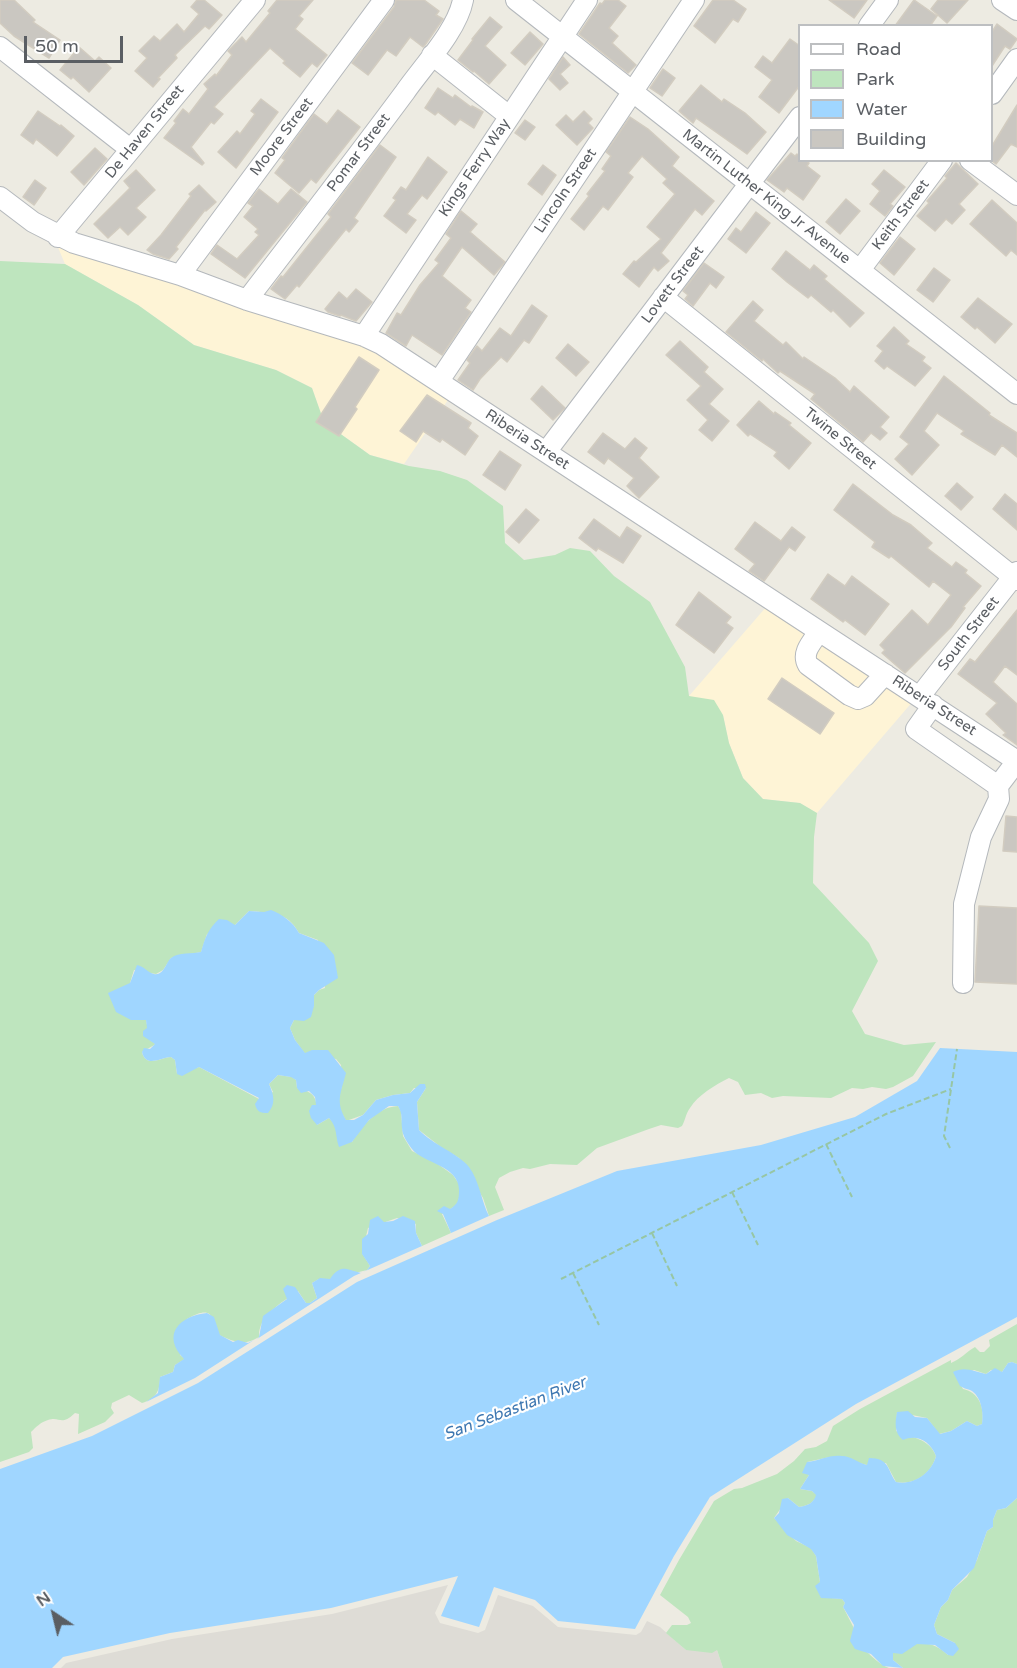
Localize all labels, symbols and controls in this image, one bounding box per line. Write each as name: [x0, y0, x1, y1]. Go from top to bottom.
scale bar: [27, 24, 126, 62]
legend: [798, 24, 993, 162]
text: 50 m: [35, 35, 79, 57]
text: Road: [856, 38, 901, 60]
text: Park: [856, 68, 894, 90]
street label: De Haven Street: [102, 82, 188, 182]
street label: Moore Street: [247, 94, 317, 180]
text: Water: [856, 98, 907, 120]
street label: Pomar Street: [324, 110, 394, 196]
street label: Kings Ferry Way: [435, 115, 515, 221]
street label: Martin Luther King Jr Avenue: [678, 126, 854, 268]
text: Building: [856, 128, 926, 150]
street label: Lincoln Street: [531, 145, 601, 237]
street label: Keith Street: [869, 176, 933, 254]
street label: Lovett Street: [638, 243, 708, 327]
street label: Twine Street: [800, 404, 880, 474]
street label: Riberia Street: [481, 406, 573, 474]
street label: South Street: [934, 593, 1004, 675]
street label: Riberia Street: [888, 672, 980, 740]
water label: San Sebastian River: [441, 1373, 589, 1445]
north arrow: [24, 1584, 84, 1644]
text: N: [33, 1587, 55, 1611]

